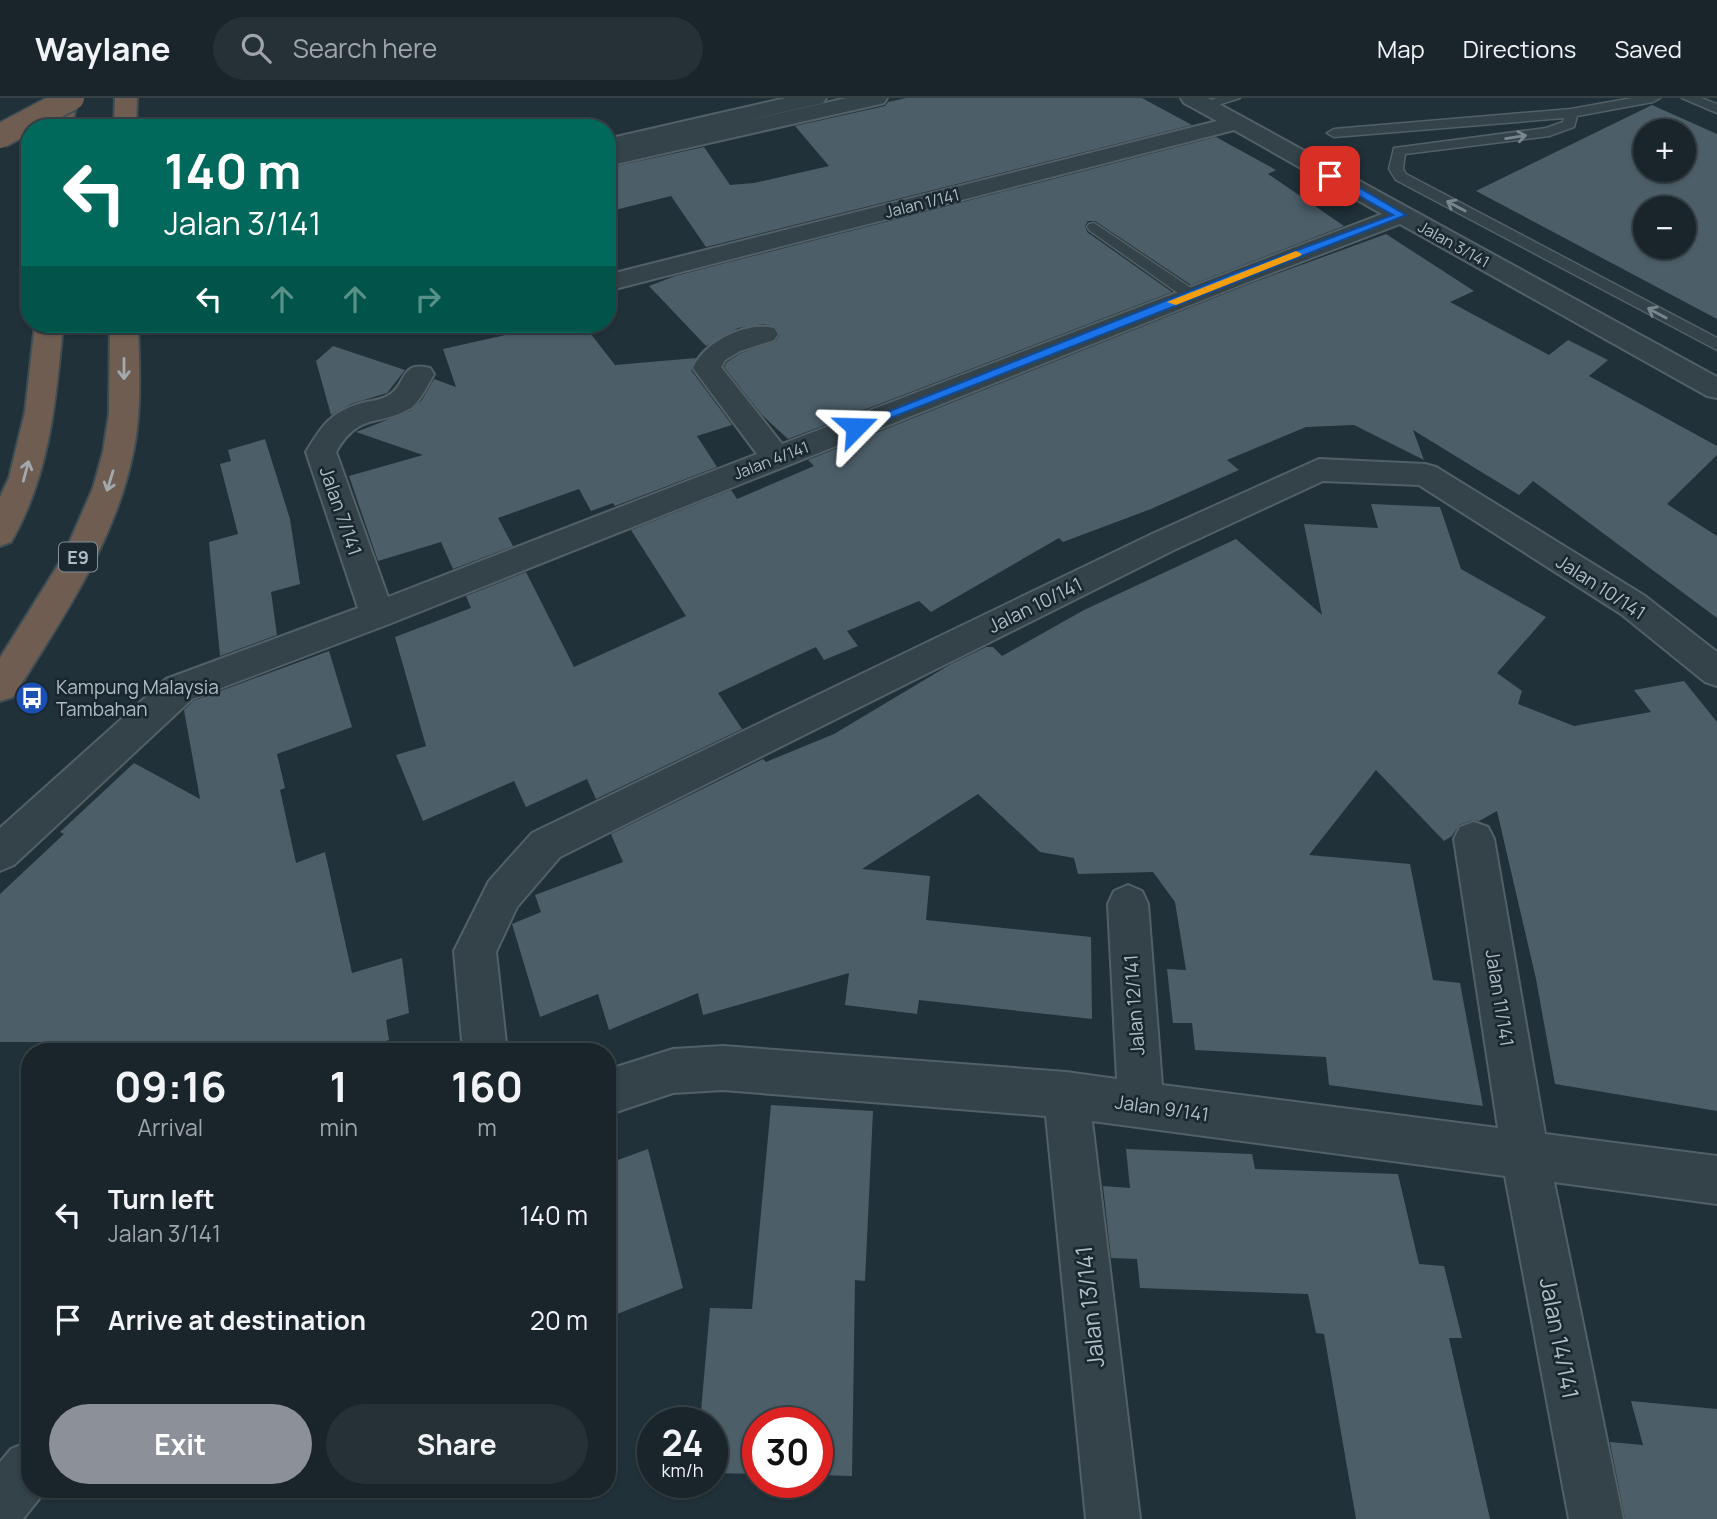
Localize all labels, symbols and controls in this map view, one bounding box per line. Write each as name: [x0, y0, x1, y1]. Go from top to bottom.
search box: [213, 17, 703, 80]
text: Waylane: [35, 26, 171, 71]
icon: search: [237, 29, 275, 67]
text: Search here: [293, 30, 437, 66]
text: Map: [1377, 32, 1425, 65]
text: Directions: [1463, 32, 1576, 65]
text: Saved: [1614, 32, 1682, 65]
map controls: [1633, 119, 1696, 259]
button: +: [1633, 119, 1696, 182]
one-way arrow: [1504, 130, 1527, 143]
text: 140 m: [164, 137, 301, 204]
pin: [1300, 146, 1360, 206]
icon: left: [49, 147, 140, 238]
icon: arrive: [1311, 157, 1349, 195]
street label: Jalan 1/141: [882, 183, 962, 223]
button: −: [1633, 196, 1696, 259]
one-way arrow: [1446, 199, 1467, 213]
text: Jalan 3/141: [164, 201, 321, 245]
street label: Jalan 3/141: [1414, 215, 1494, 273]
icon: left: [190, 280, 228, 318]
icon: ahead: [263, 280, 301, 318]
icon: ahead: [336, 280, 374, 318]
icon: right: [409, 280, 447, 318]
one-way arrow: [1647, 306, 1668, 319]
one-way arrow: [117, 357, 131, 380]
position arrow: [819, 390, 893, 464]
street label: Jalan 4/141: [730, 436, 812, 484]
one-way arrow: [20, 460, 33, 482]
street label: Jalan 7/141: [314, 463, 368, 559]
one-way arrow: [103, 469, 116, 491]
road number: E9: [59, 542, 97, 572]
street label: Jalan 10/141: [1551, 548, 1651, 626]
street label: Jalan 10/141: [984, 571, 1086, 639]
place label: Kampung Malaysia Tambahan: [56, 674, 219, 722]
bus stop icon: Kampung Malaysia Tambahan: [13, 679, 51, 717]
street label: Jalan 11/141: [1480, 948, 1520, 1048]
street label: Jalan 12/141: [1118, 954, 1150, 1056]
text: 09:16: [114, 1057, 227, 1115]
text: 1: [330, 1057, 348, 1115]
text: 160: [451, 1057, 523, 1115]
street label: Jalan 9/141: [1113, 1089, 1211, 1127]
text: Arrival: [137, 1111, 203, 1143]
text: min: [319, 1111, 358, 1143]
text: m: [477, 1111, 497, 1143]
text: Turn left: [108, 1181, 215, 1217]
icon: left: [49, 1196, 87, 1234]
text: 140 m: [519, 1197, 588, 1233]
text: Jalan 3/141: [108, 1217, 221, 1249]
street label: Jalan 13/141: [1067, 1245, 1111, 1369]
street label: Jalan 14/141: [1533, 1275, 1587, 1401]
icon: arrive: [49, 1301, 87, 1339]
text: Arrive at destination: [108, 1302, 366, 1338]
text: 20 m: [530, 1302, 588, 1338]
button: Exit: [49, 1404, 312, 1484]
button: Share: [326, 1404, 588, 1484]
speed limit sign: 30: [742, 1407, 833, 1498]
text: 24: [662, 1419, 703, 1467]
text: km/h: [662, 1458, 703, 1482]

